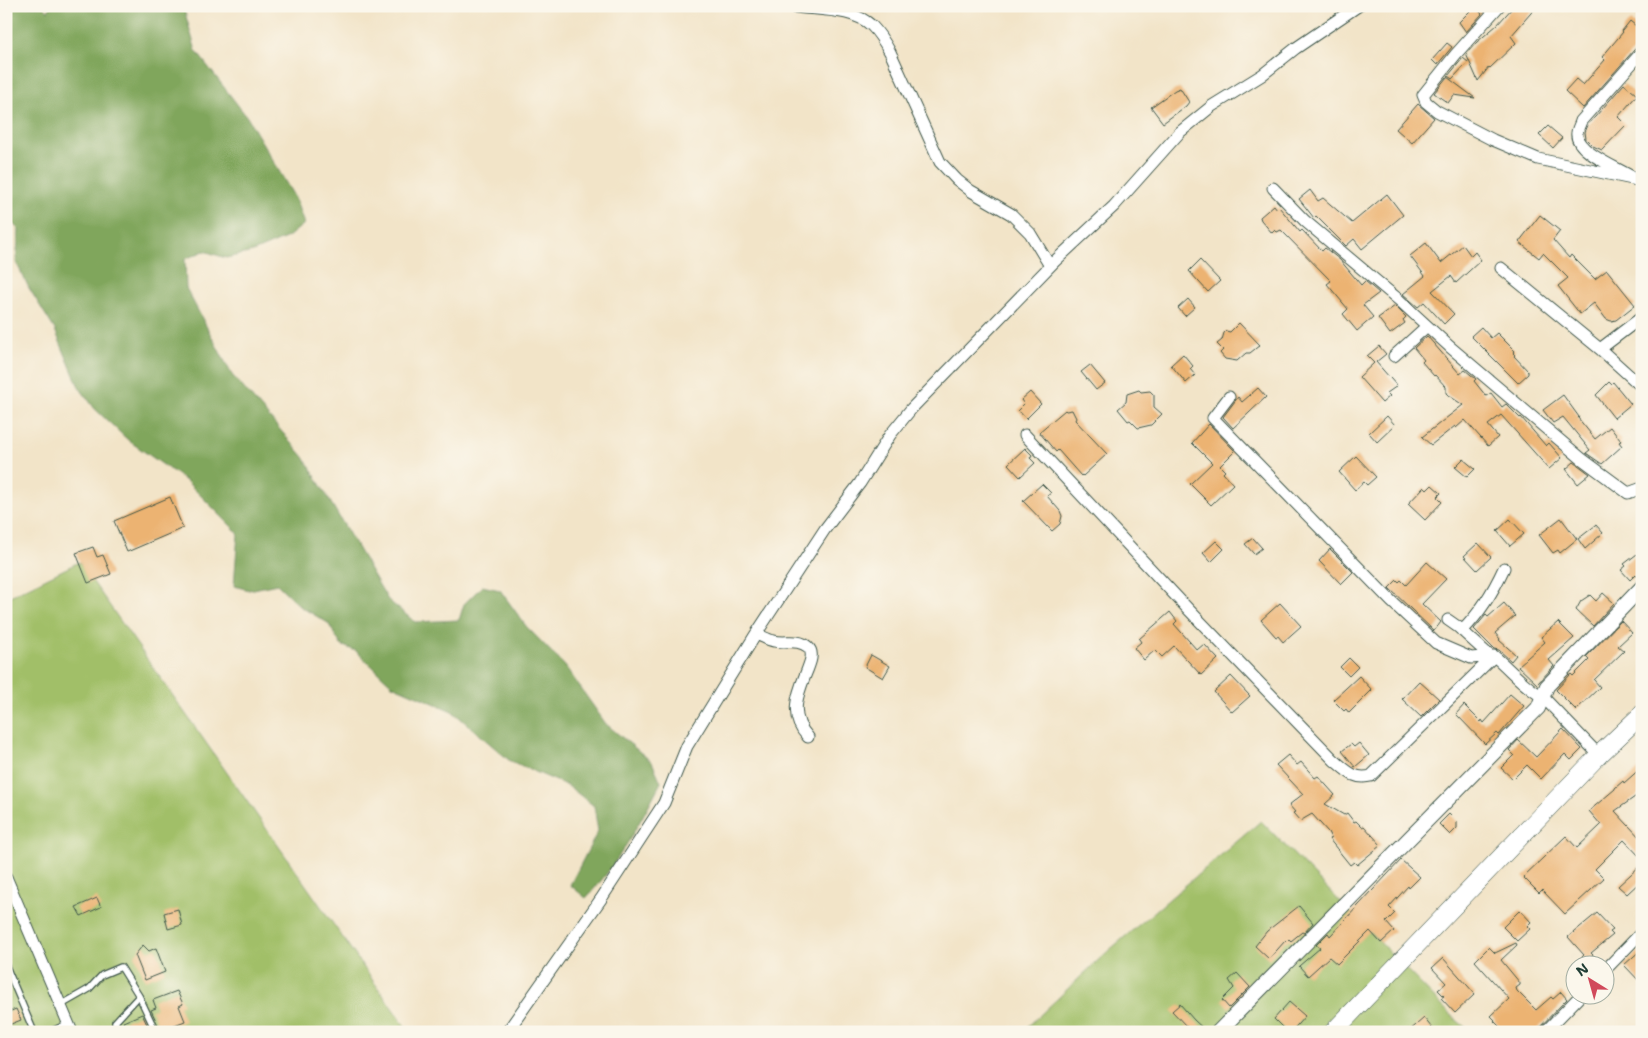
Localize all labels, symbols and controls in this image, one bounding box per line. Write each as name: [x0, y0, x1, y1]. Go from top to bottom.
north arrow: [1566, 956, 1616, 1006]
text: N: [1572, 959, 1592, 980]

